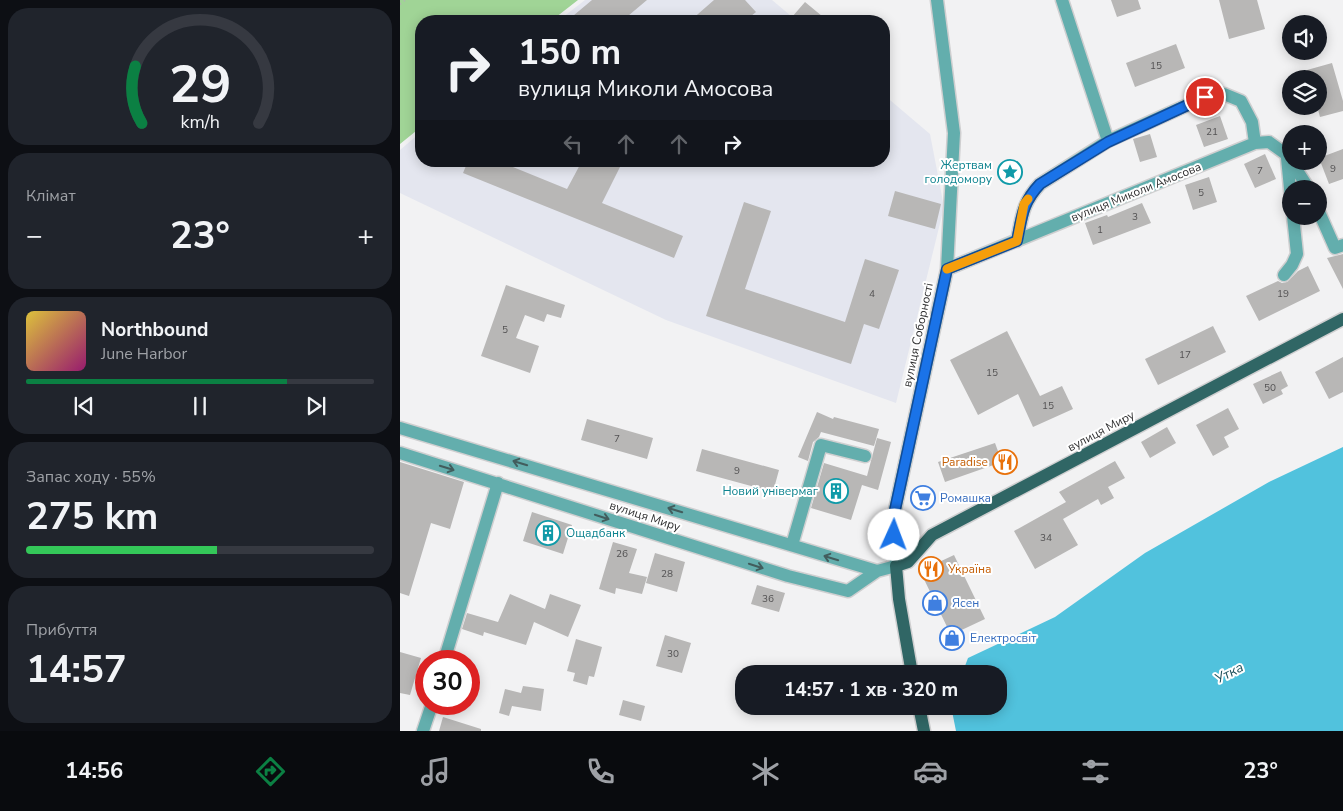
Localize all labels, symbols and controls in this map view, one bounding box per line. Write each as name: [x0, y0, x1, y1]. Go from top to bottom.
map controls: [1282, 15, 1327, 225]
button: sound: [1282, 15, 1327, 60]
text: 150 m: [518, 29, 621, 76]
icon: right: [435, 35, 500, 100]
text: 29: [169, 49, 231, 120]
house number: 15: [1150, 59, 1162, 73]
button: layers: [1282, 70, 1327, 115]
text: вулиця Миколи Амосова: [518, 74, 773, 104]
pin: [1184, 76, 1226, 118]
icon: arrive: [1191, 83, 1219, 111]
text: km/h: [180, 110, 220, 134]
house number: 21: [1206, 125, 1218, 139]
button: +: [1282, 125, 1327, 170]
icon: left: [559, 130, 587, 158]
icon: ahead: [612, 130, 640, 158]
icon: ahead: [665, 130, 693, 158]
icon: right: [718, 130, 746, 158]
place label: Жертвам голодомору: [925, 157, 993, 187]
street label: вулиця Миколи Амосова: [1068, 158, 1204, 226]
place icon: Жертвам голодомору: [997, 159, 1023, 185]
house number: 9: [1330, 162, 1336, 176]
house number: 7: [1257, 164, 1263, 178]
button: −: [1282, 180, 1327, 225]
text: Клімат: [26, 185, 76, 207]
house number: 5: [1198, 186, 1204, 200]
text: 23°: [170, 210, 230, 261]
house number: 3: [1132, 210, 1138, 224]
text: −: [26, 217, 43, 255]
text: +: [357, 217, 374, 255]
house number: 1: [1097, 223, 1103, 237]
street label: вулиця Соборності: [899, 281, 937, 389]
house number: 4: [869, 287, 875, 301]
house number: 19: [1277, 287, 1289, 301]
text: Northbound: [101, 317, 208, 343]
house number: 5: [502, 323, 508, 337]
text: June Harbor: [101, 343, 187, 365]
house number: 17: [1179, 348, 1191, 362]
house number: 15: [986, 366, 998, 380]
house number: 50: [1264, 381, 1276, 395]
icon: previous: [70, 392, 98, 420]
icon: pause: [186, 392, 214, 420]
icon: next: [302, 392, 330, 420]
house number: 15: [1042, 399, 1054, 413]
street label: вулиця Миру: [1065, 406, 1138, 455]
house number: 7: [614, 432, 620, 446]
restaurant icon: Paradise: [992, 449, 1018, 475]
place label: Paradise: [942, 454, 988, 470]
one-way arrow: [512, 458, 528, 468]
one-way arrow: [438, 463, 454, 473]
house number: 9: [734, 464, 740, 478]
text: Запас ходу · 55%: [26, 466, 156, 488]
building icon: Новий універмаг: [823, 478, 849, 504]
place label: Новий універмаг: [722, 483, 819, 499]
supermarket icon: Ромашка: [910, 485, 936, 511]
place label: Ромашка: [940, 490, 991, 506]
text: 275 km: [26, 491, 158, 542]
street label: вулиця Миру: [607, 497, 683, 535]
one-way arrow: [668, 505, 684, 515]
position arrow: [867, 508, 919, 560]
one-way arrow: [593, 512, 609, 522]
building icon: Ощадбанк: [535, 520, 561, 546]
place label: Ощадбанк: [566, 525, 626, 541]
house number: 34: [1040, 531, 1052, 545]
house number: 26: [616, 547, 628, 561]
one-way arrow: [823, 552, 839, 562]
restaurant icon: Україна: [918, 556, 944, 582]
place label: Україна: [947, 561, 991, 577]
one-way arrow: [748, 562, 764, 572]
house number: 28: [661, 567, 673, 581]
shop icon: Ясен: [922, 590, 948, 616]
house number: 36: [762, 592, 774, 606]
place label: Ясен: [952, 595, 979, 611]
text: Прибуття: [26, 619, 97, 641]
shop icon: Електросвіт: [939, 625, 965, 651]
place label: Електросвіт: [970, 630, 1037, 646]
text: 14:57: [26, 644, 127, 695]
house number: 30: [667, 647, 679, 661]
speed limit sign: 30: [415, 650, 480, 715]
water label: Утка: [1211, 658, 1247, 688]
text: 14:57 · 1 хв · 320 m: [784, 677, 958, 703]
icon: directions: [253, 754, 288, 789]
icon: music: [418, 754, 453, 789]
icon: phone: [583, 754, 618, 789]
icon: climate: [748, 754, 783, 789]
icon: car: [913, 754, 948, 789]
icon: filters: [1078, 754, 1113, 789]
text: 14:56: [65, 756, 123, 786]
text: 23°: [1243, 756, 1278, 786]

